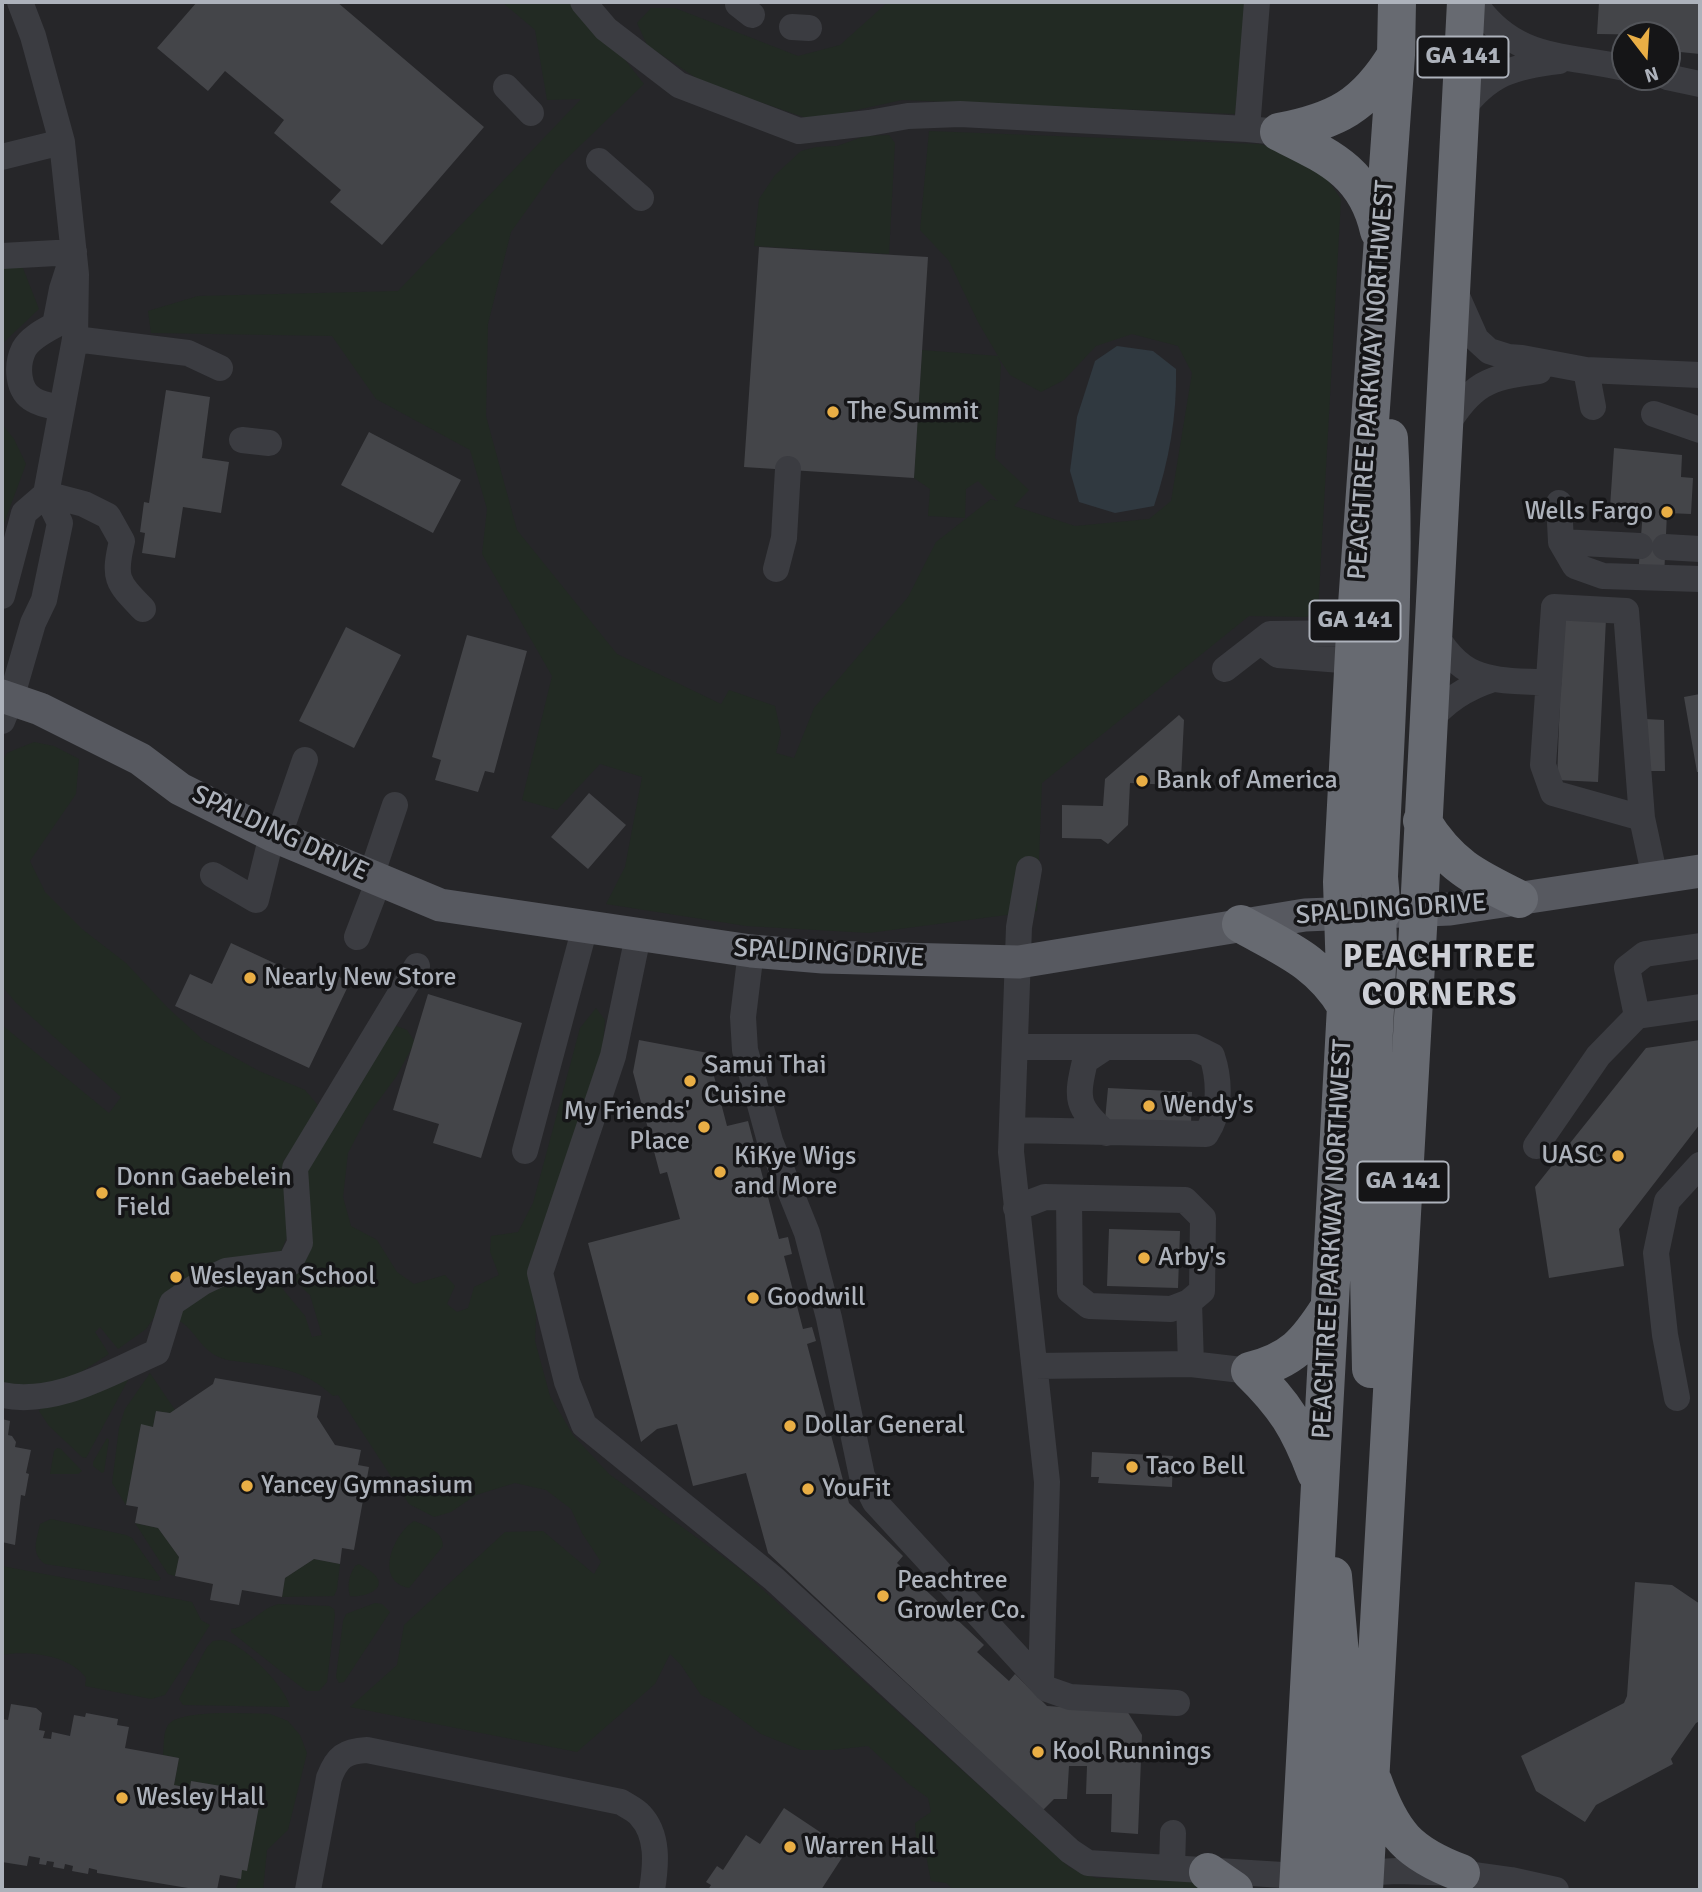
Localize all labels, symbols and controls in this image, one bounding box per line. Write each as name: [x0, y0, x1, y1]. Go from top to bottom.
north arrow: [1611, 21, 1681, 91]
road number: GA 141: [1418, 36, 1508, 78]
text: N: [1642, 61, 1661, 88]
street label: PEACHTREE PARKWAY NORTHWEST: [1342, 179, 1402, 581]
place label: The Summit: [847, 396, 979, 428]
marker: The Summit: [825, 404, 841, 420]
place label: Wells Fargo: [1524, 496, 1653, 528]
marker: Wells Fargo: [1659, 504, 1675, 520]
road number: GA 141: [1310, 600, 1400, 642]
place label: Bank of America: [1156, 765, 1338, 797]
marker: Bank of America: [1134, 773, 1150, 789]
street label: SPALDING DRIVE: [187, 779, 373, 889]
street label: SPALDING DRIVE: [1295, 888, 1487, 932]
street label: SPALDING DRIVE: [733, 933, 925, 975]
district label: PEACHTREE CORNERS: [1344, 938, 1536, 1016]
place label: Nearly New Store: [264, 962, 456, 994]
marker: Nearly New Store: [242, 970, 258, 986]
street label: PEACHTREE PARKWAY NORTHWEST: [1307, 1038, 1359, 1440]
place label: Samui Thai Cuisine: [704, 1050, 826, 1112]
marker: Samui Thai Cuisine: [682, 1073, 698, 1089]
place label: Wendy's: [1163, 1090, 1254, 1122]
place label: My Friends' Place: [563, 1096, 690, 1158]
marker: Wendy's: [1141, 1098, 1157, 1114]
marker: My Friends' Place: [696, 1119, 712, 1135]
place label: UASC: [1541, 1140, 1604, 1172]
place label: KiKye Wigs and More: [734, 1141, 856, 1202]
marker: UASC: [1610, 1148, 1626, 1164]
place label: Donn Gaebelein Field: [116, 1162, 292, 1224]
road number: GA 141: [1358, 1162, 1448, 1202]
marker: KiKye Wigs and More: [712, 1164, 728, 1180]
marker: Donn Gaebelein Field: [94, 1185, 110, 1201]
place label: Arby's: [1158, 1242, 1226, 1274]
marker: Arby's: [1136, 1250, 1152, 1266]
place label: Wesleyan School: [190, 1261, 376, 1293]
marker: Wesleyan School: [168, 1269, 184, 1285]
place label: Goodwill: [767, 1282, 866, 1314]
marker: Goodwill: [745, 1290, 761, 1306]
place label: Dollar General: [804, 1410, 965, 1442]
marker: Dollar General: [782, 1418, 798, 1434]
place label: Taco Bell: [1146, 1451, 1245, 1483]
marker: Taco Bell: [1124, 1459, 1140, 1475]
place label: Yancey Gymnasium: [261, 1470, 473, 1502]
place label: YouFit: [822, 1473, 891, 1505]
marker: Yancey Gymnasium: [239, 1478, 255, 1494]
marker: YouFit: [800, 1481, 816, 1497]
place label: Peachtree Growler Co.: [897, 1565, 1026, 1626]
marker: Peachtree Growler Co.: [875, 1588, 891, 1604]
place label: Kool Runnings: [1052, 1736, 1211, 1768]
marker: Kool Runnings: [1030, 1744, 1046, 1760]
place label: Wesley Hall: [136, 1782, 265, 1814]
marker: Wesley Hall: [114, 1790, 130, 1806]
place label: Warren Hall: [804, 1831, 936, 1863]
marker: Warren Hall: [782, 1839, 798, 1855]

